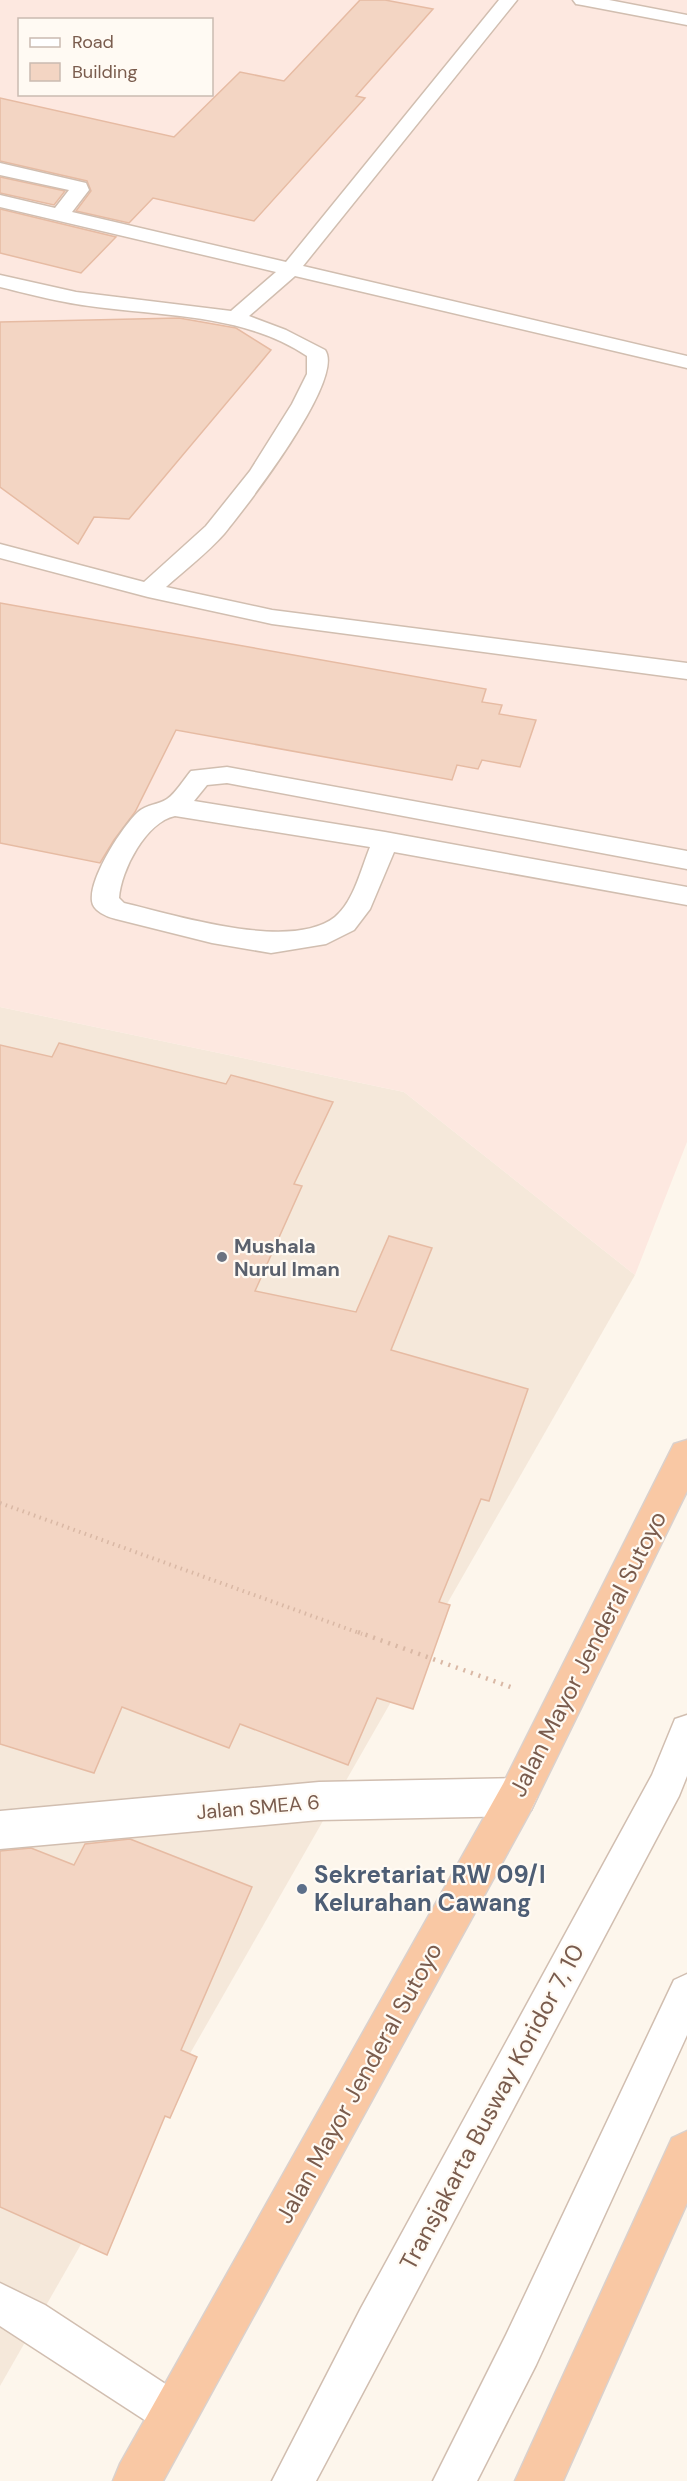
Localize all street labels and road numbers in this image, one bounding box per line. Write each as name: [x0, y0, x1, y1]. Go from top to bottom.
street label: Jalan Mayor Jenderal Sutoyo: [502, 1506, 673, 1802]
street label: Jalan SMEA 6: [195, 1789, 321, 1825]
street label: Jalan Mayor Jenderal Sutoyo: [268, 1937, 449, 2229]
street label: Transjakarta Busway Koridor 7, 10: [392, 1939, 591, 2275]

